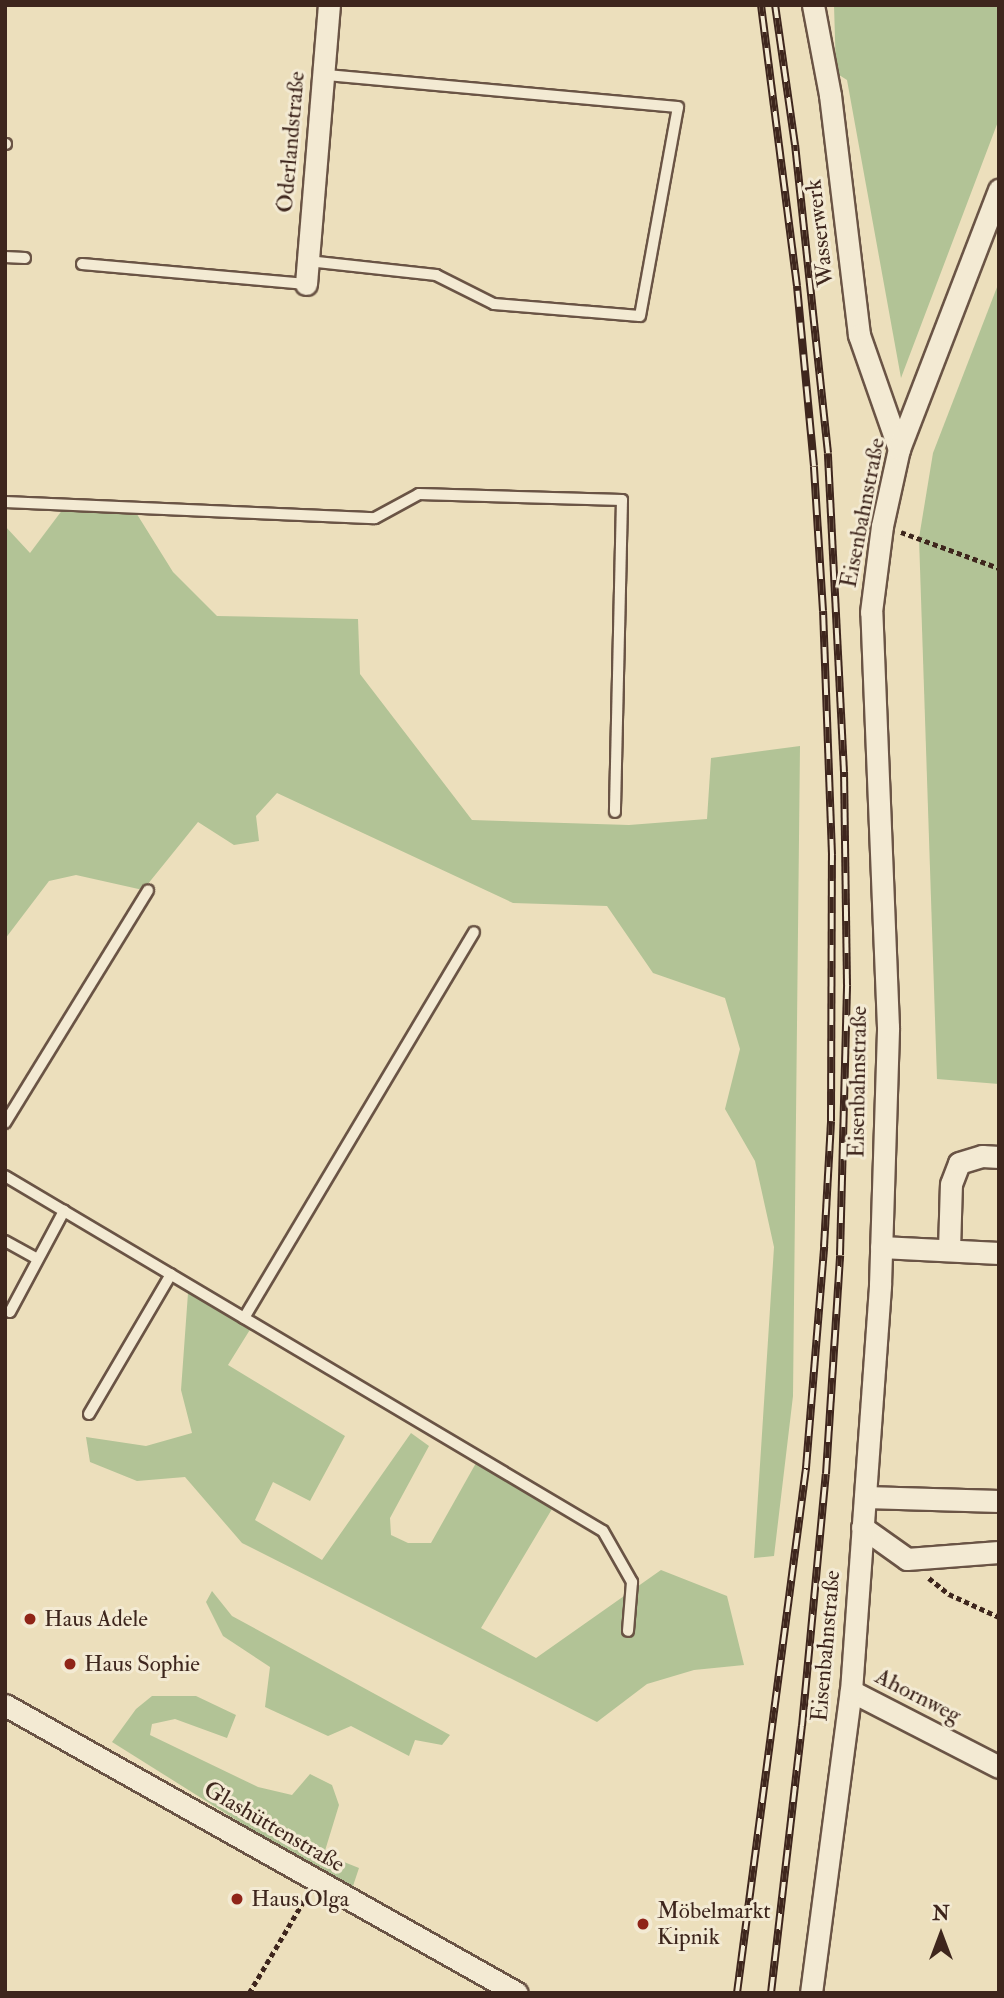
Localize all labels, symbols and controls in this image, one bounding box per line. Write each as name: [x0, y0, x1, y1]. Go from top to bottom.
street label: Oderlandstraße: [271, 70, 311, 214]
street label: Wasserwerk: [800, 178, 840, 288]
street label: Eisenbahnstraße: [835, 436, 891, 590]
street label: Eisenbahnstraße: [843, 1006, 873, 1158]
street label: Eisenbahnstraße: [806, 1569, 846, 1723]
place label: Haus Adele: [44, 1605, 148, 1633]
marker: Haus Adele: [22, 1611, 38, 1627]
place label: Haus Sophie: [84, 1650, 200, 1678]
marker: Haus Sophie: [62, 1656, 78, 1672]
street label: Ahornweg: [870, 1663, 966, 1729]
street label: Glashüttenstraße: [199, 1776, 349, 1878]
place label: Haus Olga: [251, 1885, 349, 1913]
marker: Haus Olga: [229, 1891, 245, 1907]
place label: Möbelmarkt Kipnik: [657, 1897, 771, 1951]
north arrow: [906, 1900, 976, 1970]
text: N: [932, 1902, 950, 1926]
marker: Möbelmarkt Kipnik: [635, 1916, 651, 1932]

